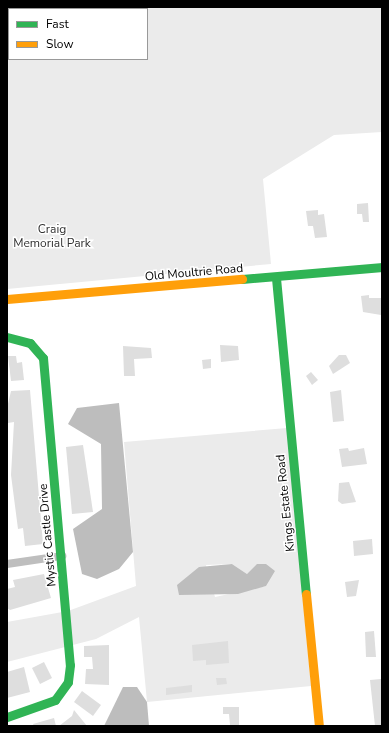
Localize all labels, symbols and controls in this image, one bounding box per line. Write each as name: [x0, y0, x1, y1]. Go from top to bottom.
legend: [8, 8, 148, 60]
text: Fast: [46, 16, 69, 32]
text: Slow: [46, 36, 74, 52]
park label: Craig Memorial Park: [13, 223, 91, 251]
street label: Old Moultrie Road: [144, 262, 244, 284]
street label: Kings Estate Road: [274, 454, 298, 552]
street label: Mystic Castle Drive: [36, 483, 60, 587]

